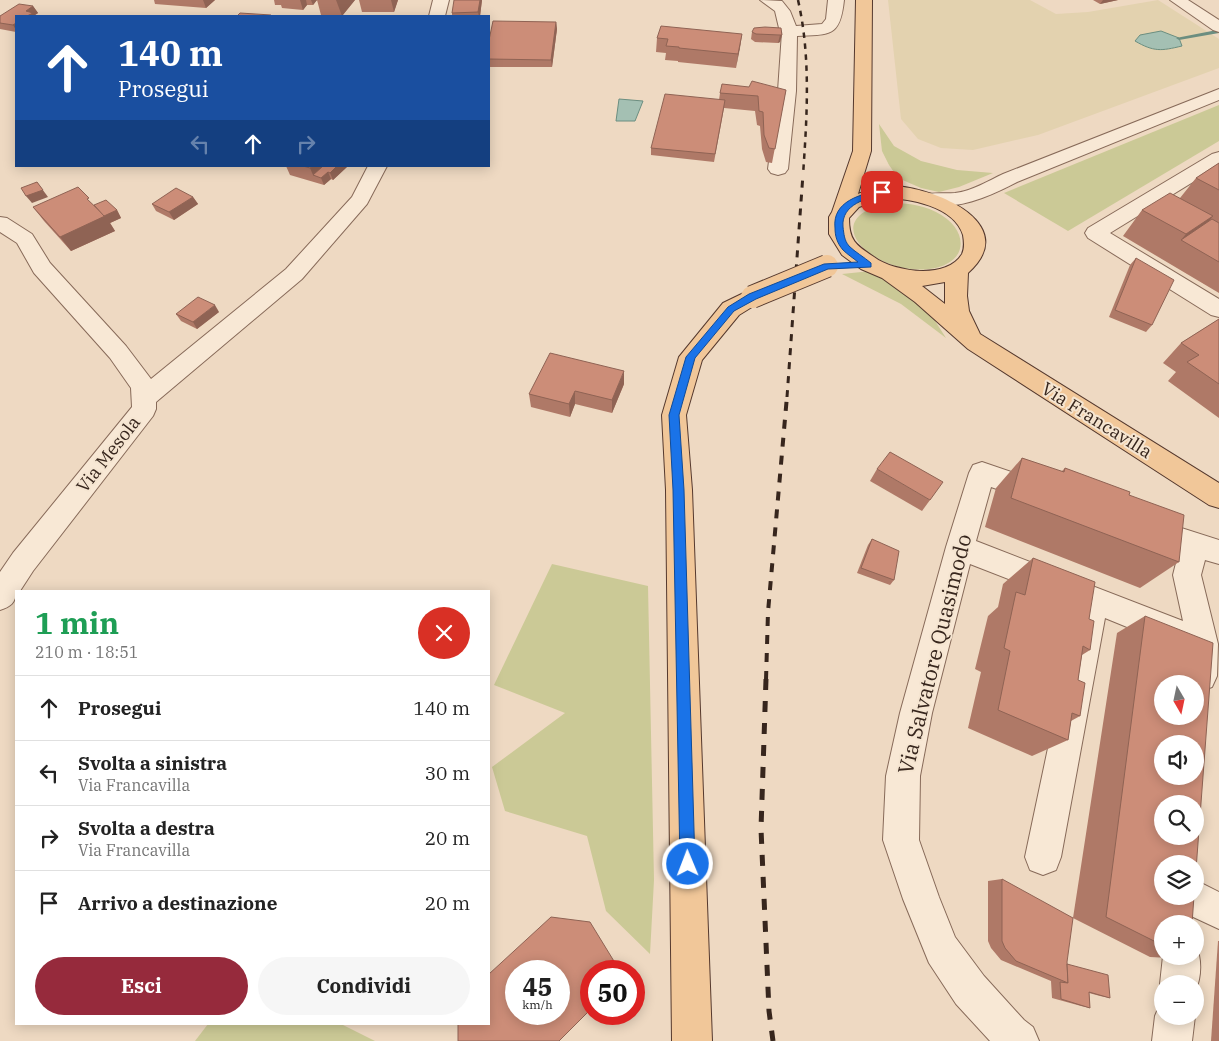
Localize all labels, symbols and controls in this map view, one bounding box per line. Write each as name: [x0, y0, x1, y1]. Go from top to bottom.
text: 140 m: [118, 30, 223, 76]
icon: ahead: [35, 35, 100, 100]
text: Prosegui: [118, 74, 209, 103]
icon: left: [186, 130, 214, 158]
icon: ahead: [239, 130, 267, 158]
icon: right: [292, 130, 320, 158]
pin: [861, 171, 903, 213]
icon: arrive: [868, 178, 896, 206]
street label: Via Francavilla: [1037, 377, 1157, 463]
street label: Via Mesola: [71, 411, 145, 497]
street label: Via Salvatore Quasimodo: [891, 531, 977, 777]
text: 1 min: [35, 603, 119, 642]
button: close: [418, 607, 470, 659]
text: 210 m · 18:51: [35, 642, 138, 662]
north arrow: [1154, 675, 1204, 725]
map controls: [1154, 675, 1204, 1025]
icon: ahead: [35, 694, 63, 722]
text: Prosegui: [78, 696, 161, 720]
text: 140 m: [413, 696, 470, 720]
button: sound: [1154, 735, 1204, 785]
text: Svolta a sinistra: [78, 751, 227, 775]
icon: left: [35, 759, 63, 787]
text: 30 m: [425, 761, 470, 785]
text: Via Francavilla: [78, 775, 190, 795]
button: search: [1154, 795, 1204, 845]
text: Svolta a destra: [78, 816, 215, 840]
icon: right: [35, 824, 63, 852]
text: 20 m: [425, 826, 470, 850]
position arrow: [661, 837, 713, 889]
text: Via Francavilla: [78, 840, 190, 860]
button: layers: [1154, 855, 1204, 905]
icon: arrive: [35, 889, 63, 917]
text: Arrivo a destinazione: [78, 891, 277, 915]
text: 20 m: [425, 891, 470, 915]
button: +: [1154, 915, 1204, 965]
button: Esci: [35, 957, 248, 1015]
button: Condividi: [258, 957, 470, 1015]
speed limit sign: 50: [580, 960, 645, 1025]
text: 45: [522, 970, 553, 1003]
button: −: [1154, 975, 1204, 1025]
text: km/h: [522, 997, 553, 1012]

